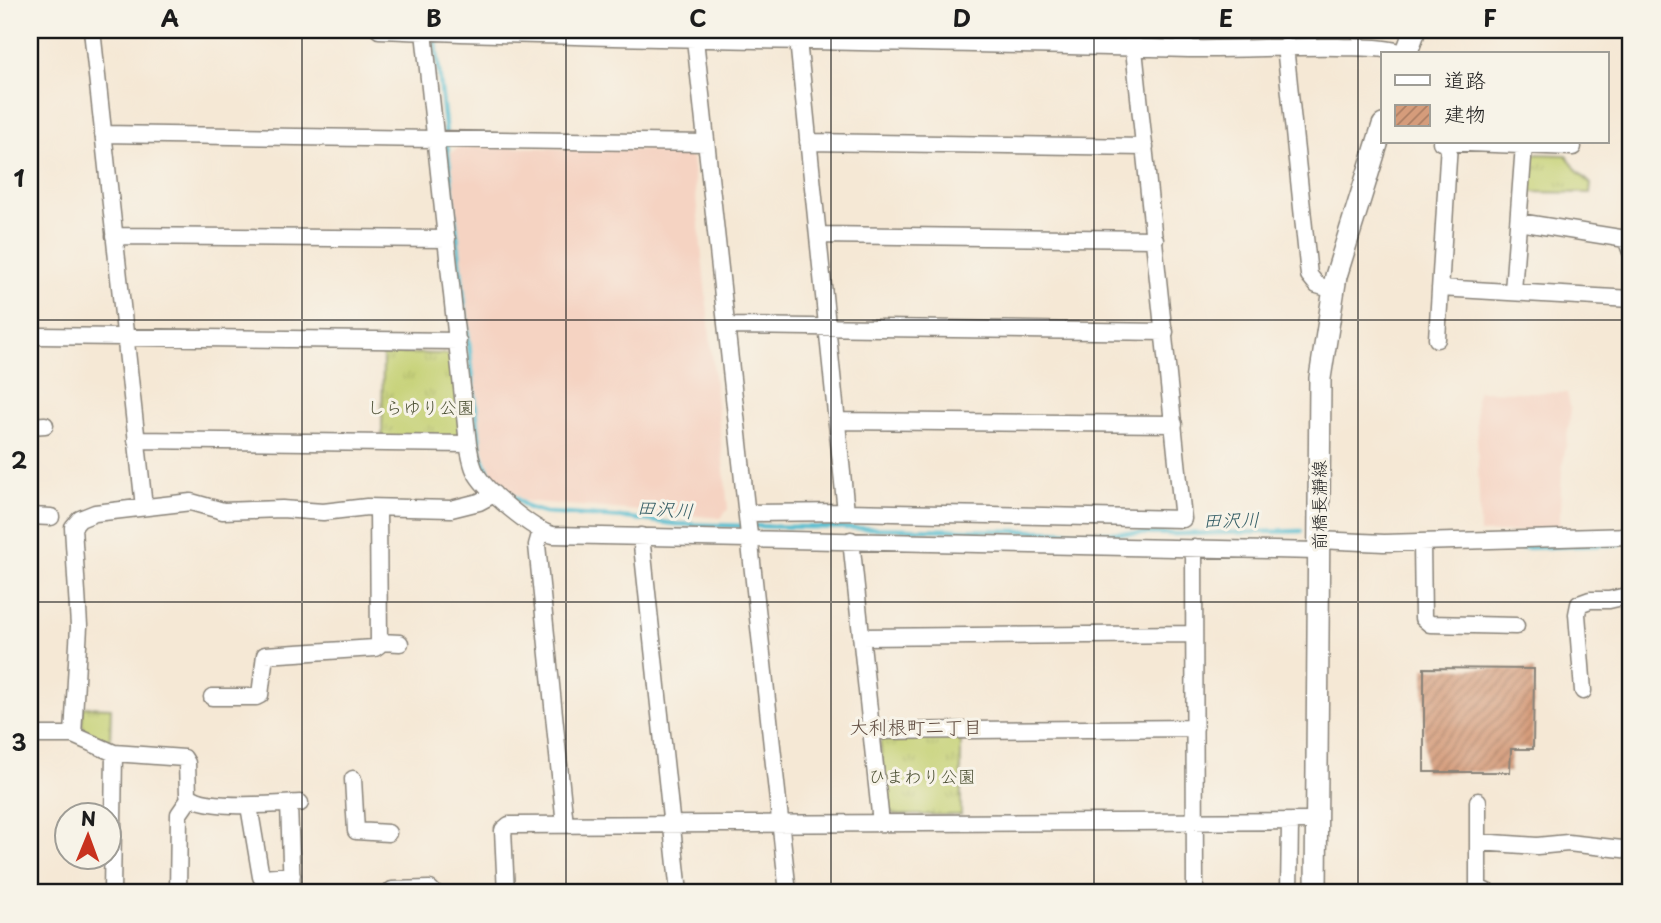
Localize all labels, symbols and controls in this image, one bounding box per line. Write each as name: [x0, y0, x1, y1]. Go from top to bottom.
text: A: [161, 0, 179, 35]
text: B: [426, 0, 442, 35]
text: C: [689, 0, 707, 35]
text: D: [953, 0, 971, 35]
text: E: [1219, 0, 1233, 35]
text: F: [1483, 0, 1497, 35]
legend: [1381, 52, 1608, 144]
text: 道路: [1444, 63, 1486, 95]
text: 建物: [1444, 97, 1486, 129]
text: 1: [14, 160, 25, 195]
park label: しらゆり公園: [367, 393, 475, 420]
text: 2: [11, 442, 27, 477]
street label: 前橋長瀞線: [1305, 460, 1332, 550]
water label: 田沢川: [636, 492, 694, 524]
water label: 田沢川: [1202, 505, 1260, 533]
district label: 大利根町二丁目: [849, 712, 983, 740]
text: 3: [11, 724, 27, 759]
park label: ひまわり公園: [868, 762, 976, 789]
north arrow: [52, 800, 122, 870]
text: N: [81, 804, 96, 832]

